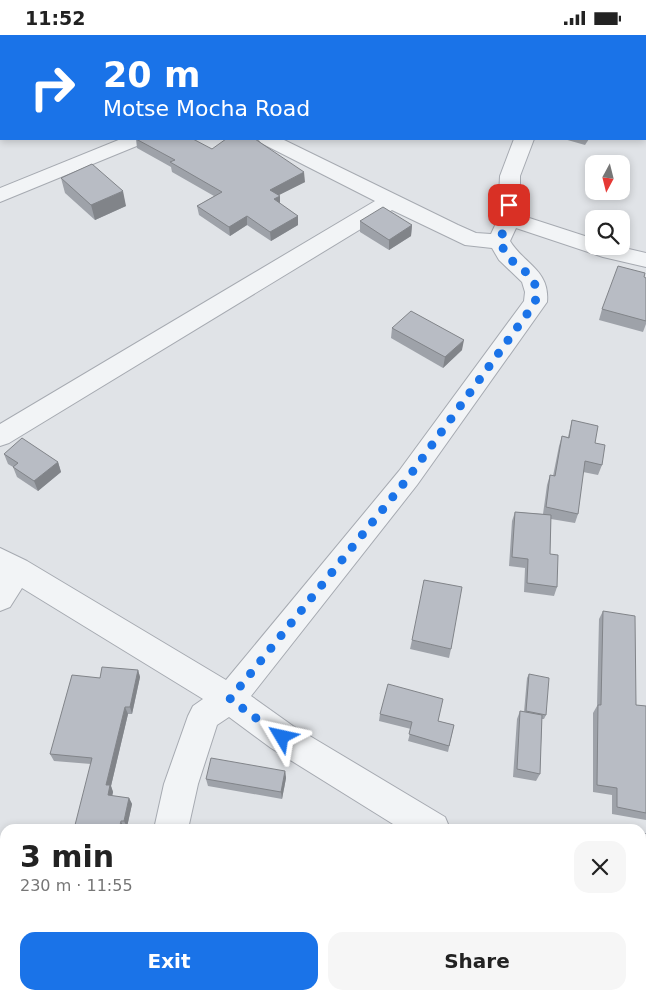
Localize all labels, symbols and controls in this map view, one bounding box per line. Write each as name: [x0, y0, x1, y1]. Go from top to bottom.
text: 11:52: [25, 7, 85, 29]
icon: right: [20, 55, 85, 120]
text: 20 m: [103, 55, 200, 95]
text: Motse Mocha Road: [103, 96, 310, 121]
north arrow: [585, 155, 630, 200]
map controls: [585, 155, 630, 255]
pin: [488, 184, 530, 226]
icon: arrive: [495, 191, 523, 219]
button: search: [585, 210, 630, 255]
position arrow: [255, 710, 307, 762]
text: 3 min: [20, 839, 114, 874]
button: close: [574, 841, 626, 893]
text: 230 m · 11:55: [20, 876, 133, 895]
button: Exit: [20, 932, 318, 990]
button: Share: [328, 932, 626, 990]

